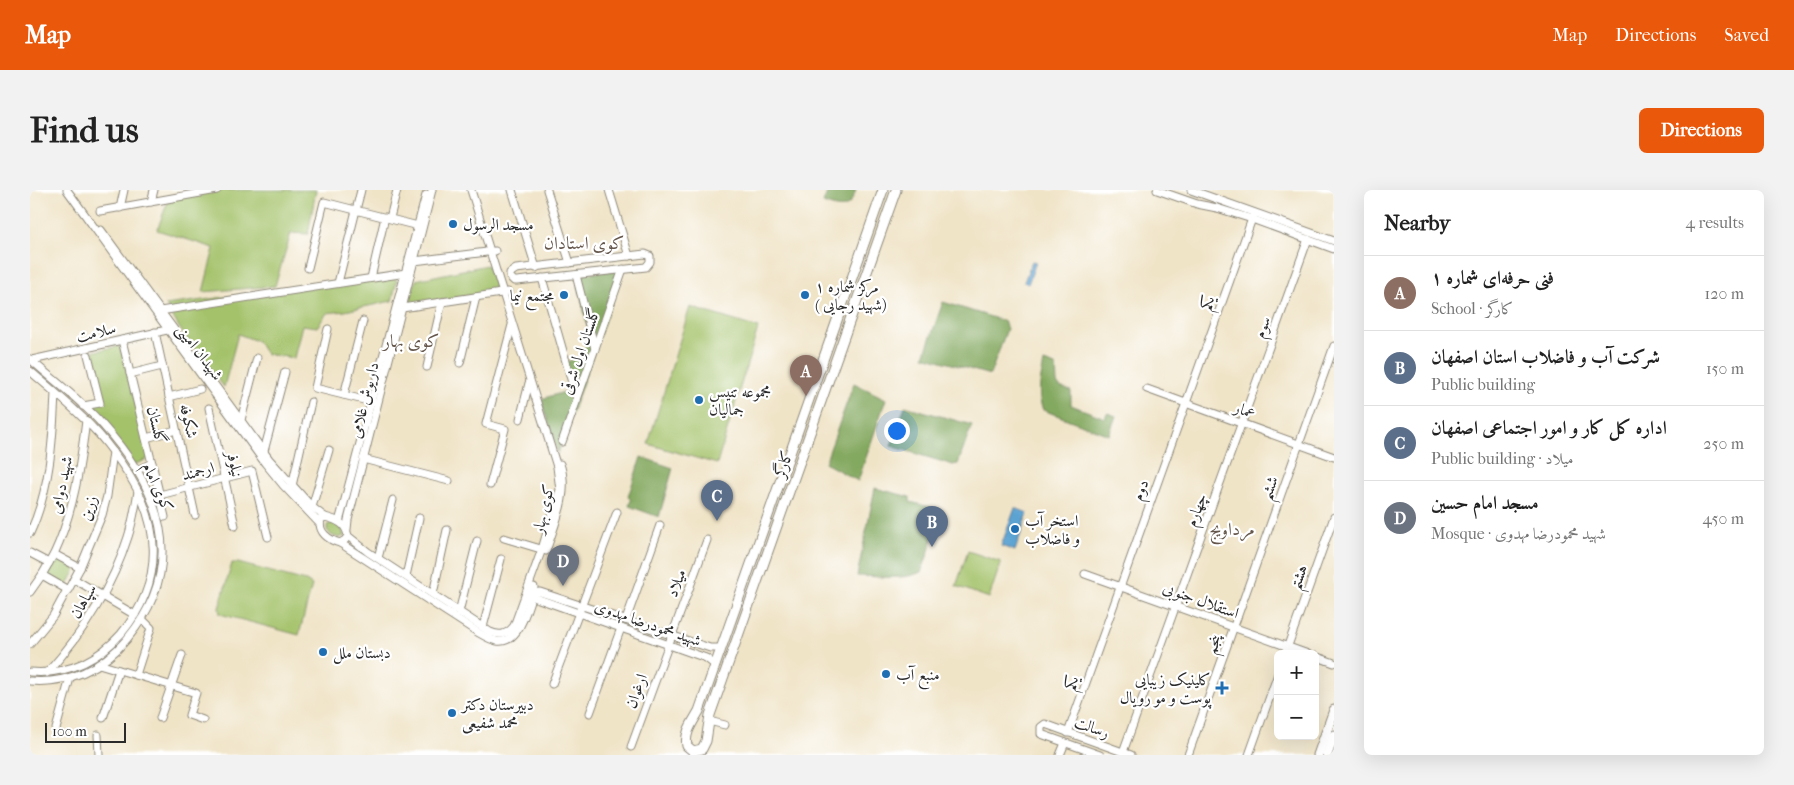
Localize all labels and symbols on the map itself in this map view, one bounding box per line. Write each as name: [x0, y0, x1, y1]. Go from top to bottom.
place label: مسجد الرسول: [463, 215, 534, 235]
marker: مسجد الرسول: [447, 218, 459, 230]
district label: کوی استادان: [544, 233, 624, 254]
place label: مرکز شماره ۱ ( شهید رجایی): [815, 277, 887, 315]
place label: مجتمع نیما: [510, 286, 554, 311]
marker: مجتمع نیما: [558, 289, 570, 301]
marker: مرکز شماره ۱ ( شهید رجایی): [799, 289, 811, 301]
street label: یکم: [1196, 292, 1224, 315]
street label: گلستان اول شرقی: [556, 305, 605, 397]
street label: سوم: [1249, 313, 1279, 342]
street label: سلامت: [74, 318, 118, 346]
street label: شهیدان امینی: [171, 320, 227, 385]
district label: کوی بهار: [381, 331, 439, 353]
pin: A: [790, 355, 822, 396]
street label: داریوش غلامی: [345, 360, 384, 440]
place label: مجموعه تنیس جمالیان: [709, 382, 771, 419]
marker: مجموعه تنیس جمالیان: [693, 394, 705, 406]
street label: عمار: [1230, 397, 1258, 423]
street label: شکوفه: [175, 402, 202, 440]
street label: گلستان: [143, 404, 171, 446]
your location: [884, 418, 910, 444]
street label: نیلوفر: [221, 447, 247, 479]
street label: کارگر: [768, 448, 797, 482]
street label: شهید دوامی: [46, 454, 77, 516]
street label: ارجمند: [180, 458, 216, 484]
street label: کوی امام: [134, 459, 178, 517]
street label: ششم: [1256, 473, 1289, 505]
street label: دوم: [1128, 477, 1157, 505]
pin: C: [701, 480, 733, 521]
street label: کوی بهار: [528, 482, 559, 538]
street label: چهارم: [1181, 491, 1215, 531]
street label: زرین: [75, 493, 101, 523]
pin: B: [916, 506, 948, 547]
place label: استخر آب و فاضلاب: [1025, 511, 1080, 549]
district label: مرداویج: [1209, 519, 1255, 545]
marker: استخر آب و فاضلاب: [1009, 523, 1021, 535]
pin: D: [547, 545, 579, 586]
street label: هشتم: [1285, 562, 1318, 595]
street label: میلاد: [662, 566, 690, 600]
street label: استقلال جنوبی: [1160, 577, 1242, 624]
street label: سپاهان: [66, 580, 102, 623]
street label: شهید محمودرضا مهدوی: [592, 596, 704, 651]
street label: پنجم: [1201, 630, 1231, 658]
place label: دبستان ملل: [333, 643, 391, 664]
marker: دبستان ملل: [317, 646, 329, 658]
place label: منبع آب: [896, 665, 940, 690]
marker: منبع آب: [880, 668, 892, 680]
place label: کلینیک زیبایی پوست و مو رویال: [1120, 670, 1212, 709]
street label: ارغوان: [621, 671, 652, 711]
street label: یکم: [1060, 672, 1088, 695]
marker: کلینیک زیبایی پوست و مو رویال: [1215, 681, 1229, 695]
place label: دبیرستان دکتر محمد شفیعی: [460, 695, 534, 734]
marker: دبیرستان دکتر محمد شفیعی: [446, 707, 458, 719]
street label: رسالت: [1072, 712, 1112, 742]
scale bar: [45, 720, 126, 743]

